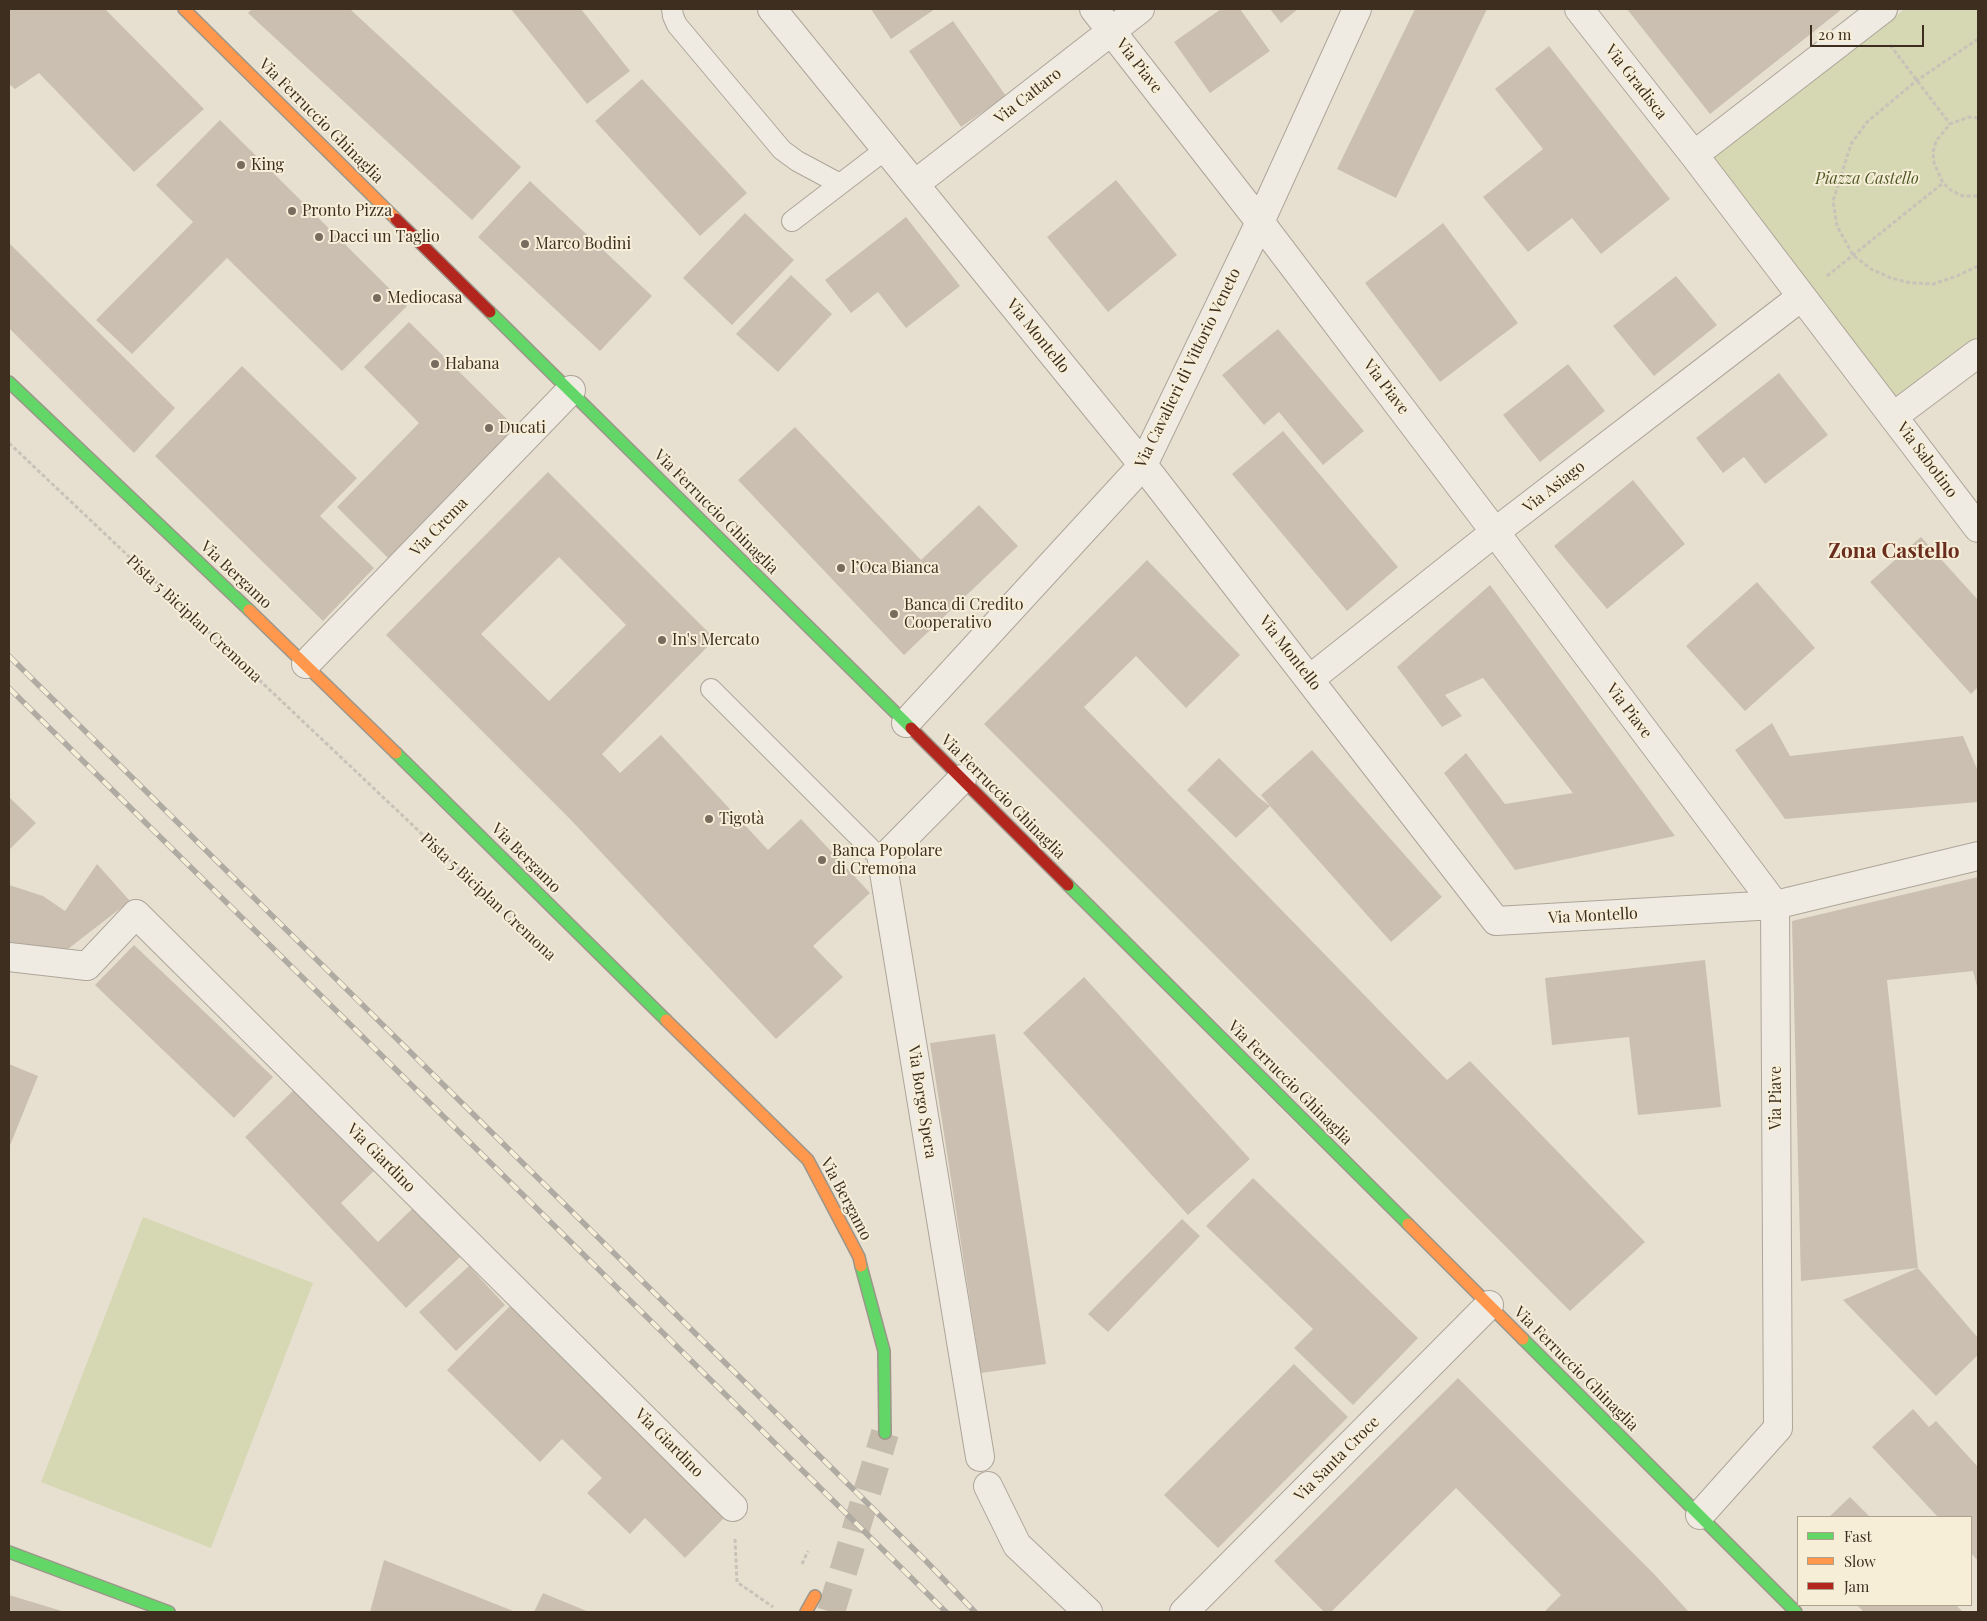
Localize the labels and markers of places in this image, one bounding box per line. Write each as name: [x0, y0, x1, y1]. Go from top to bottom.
place label: King: [251, 155, 284, 175]
marker: King: [235, 159, 247, 171]
place label: Pronto Pizza: [302, 201, 392, 221]
marker: Pronto Pizza: [286, 205, 298, 217]
place label: Dacci un Taglio: [329, 227, 440, 247]
marker: Dacci un Taglio: [313, 231, 325, 243]
place label: Marco Bodini: [535, 234, 631, 254]
marker: Marco Bodini: [519, 238, 531, 250]
place label: Mediocasa: [387, 288, 462, 308]
marker: Mediocasa: [371, 292, 383, 304]
place label: Habana: [445, 354, 499, 374]
marker: Habana: [429, 358, 441, 370]
place label: Ducati: [499, 418, 546, 438]
marker: Ducati: [483, 422, 495, 434]
place label: l’Oca Bianca: [851, 558, 939, 578]
marker: l’Oca Bianca: [835, 562, 847, 574]
place label: Banca di Credito Cooperativo: [904, 595, 1024, 633]
marker: Banca di Credito Cooperativo: [888, 608, 900, 620]
place label: In's Mercato: [672, 630, 760, 650]
marker: In's Mercato: [656, 634, 668, 646]
place label: Tigotà: [719, 809, 764, 829]
marker: Tigotà: [703, 813, 715, 825]
place label: Banca Popolare di Cremona: [832, 841, 943, 879]
marker: Banca Popolare di Cremona: [816, 854, 828, 866]

